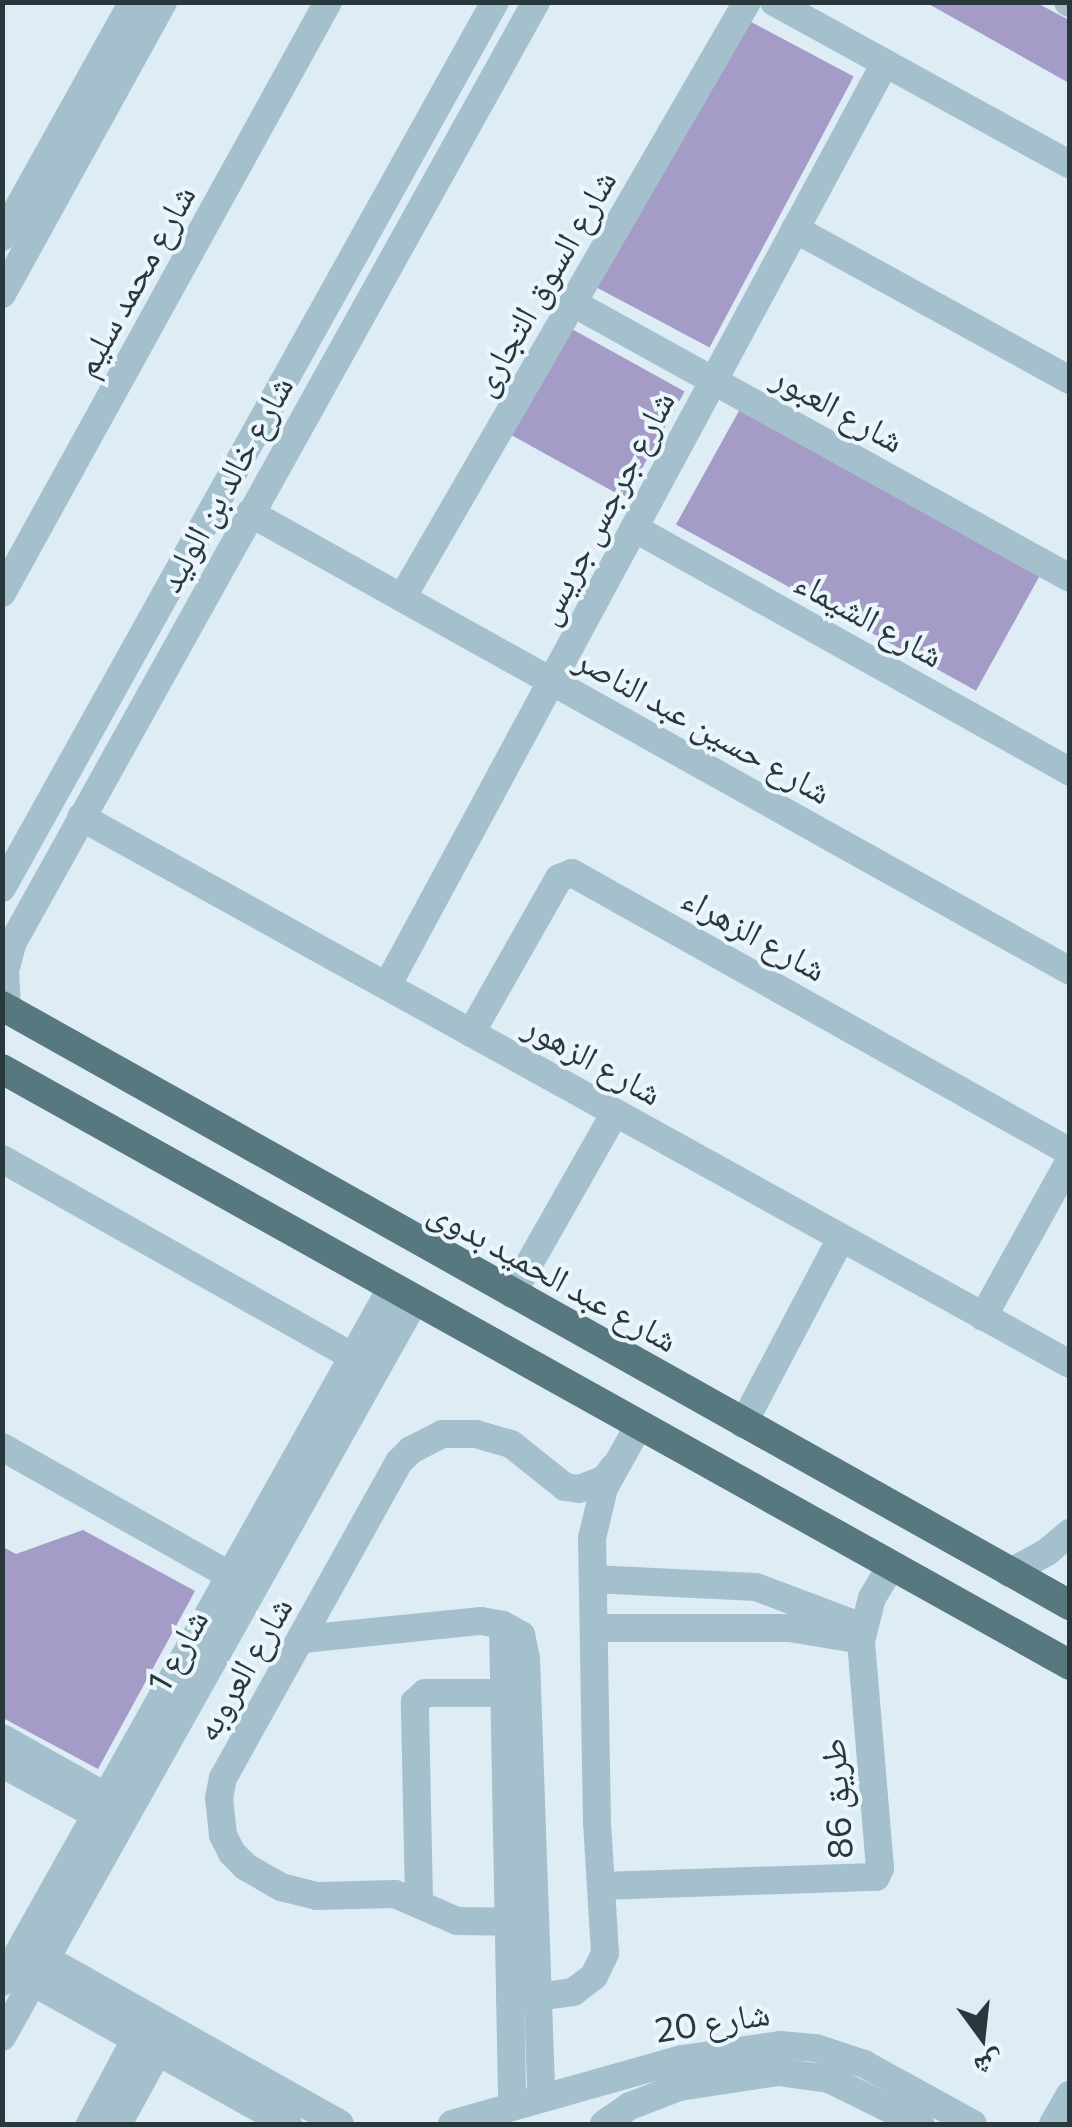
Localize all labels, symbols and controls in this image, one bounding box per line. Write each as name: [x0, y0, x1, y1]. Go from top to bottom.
street label: شارع السوق التجارى: [460, 162, 624, 402]
street label: شارع محمد سليم: [63, 177, 203, 383]
street label: شارع العبور: [766, 354, 912, 460]
street label: شارع خالد بن الوليد: [147, 368, 301, 598]
street label: شارع جرجس جريس: [524, 383, 682, 631]
street label: شارع الشيماء: [788, 559, 952, 675]
street label: شارع حسين عبد الناصر: [569, 636, 839, 812]
street label: شارع الزهراء: [675, 875, 835, 989]
street label: شارع الزهور: [518, 1003, 670, 1113]
street label: شارع عبد الحميد بدوى: [422, 1188, 686, 1360]
street label: شارع العروبه: [184, 1588, 300, 1748]
street label: شارع 1: [136, 1601, 216, 1699]
street label: طريق 86: [810, 1737, 860, 1861]
north arrow: [932, 1987, 1032, 2087]
street label: شارع 20: [652, 1990, 772, 2050]
text: ش: [971, 2046, 1009, 2086]

